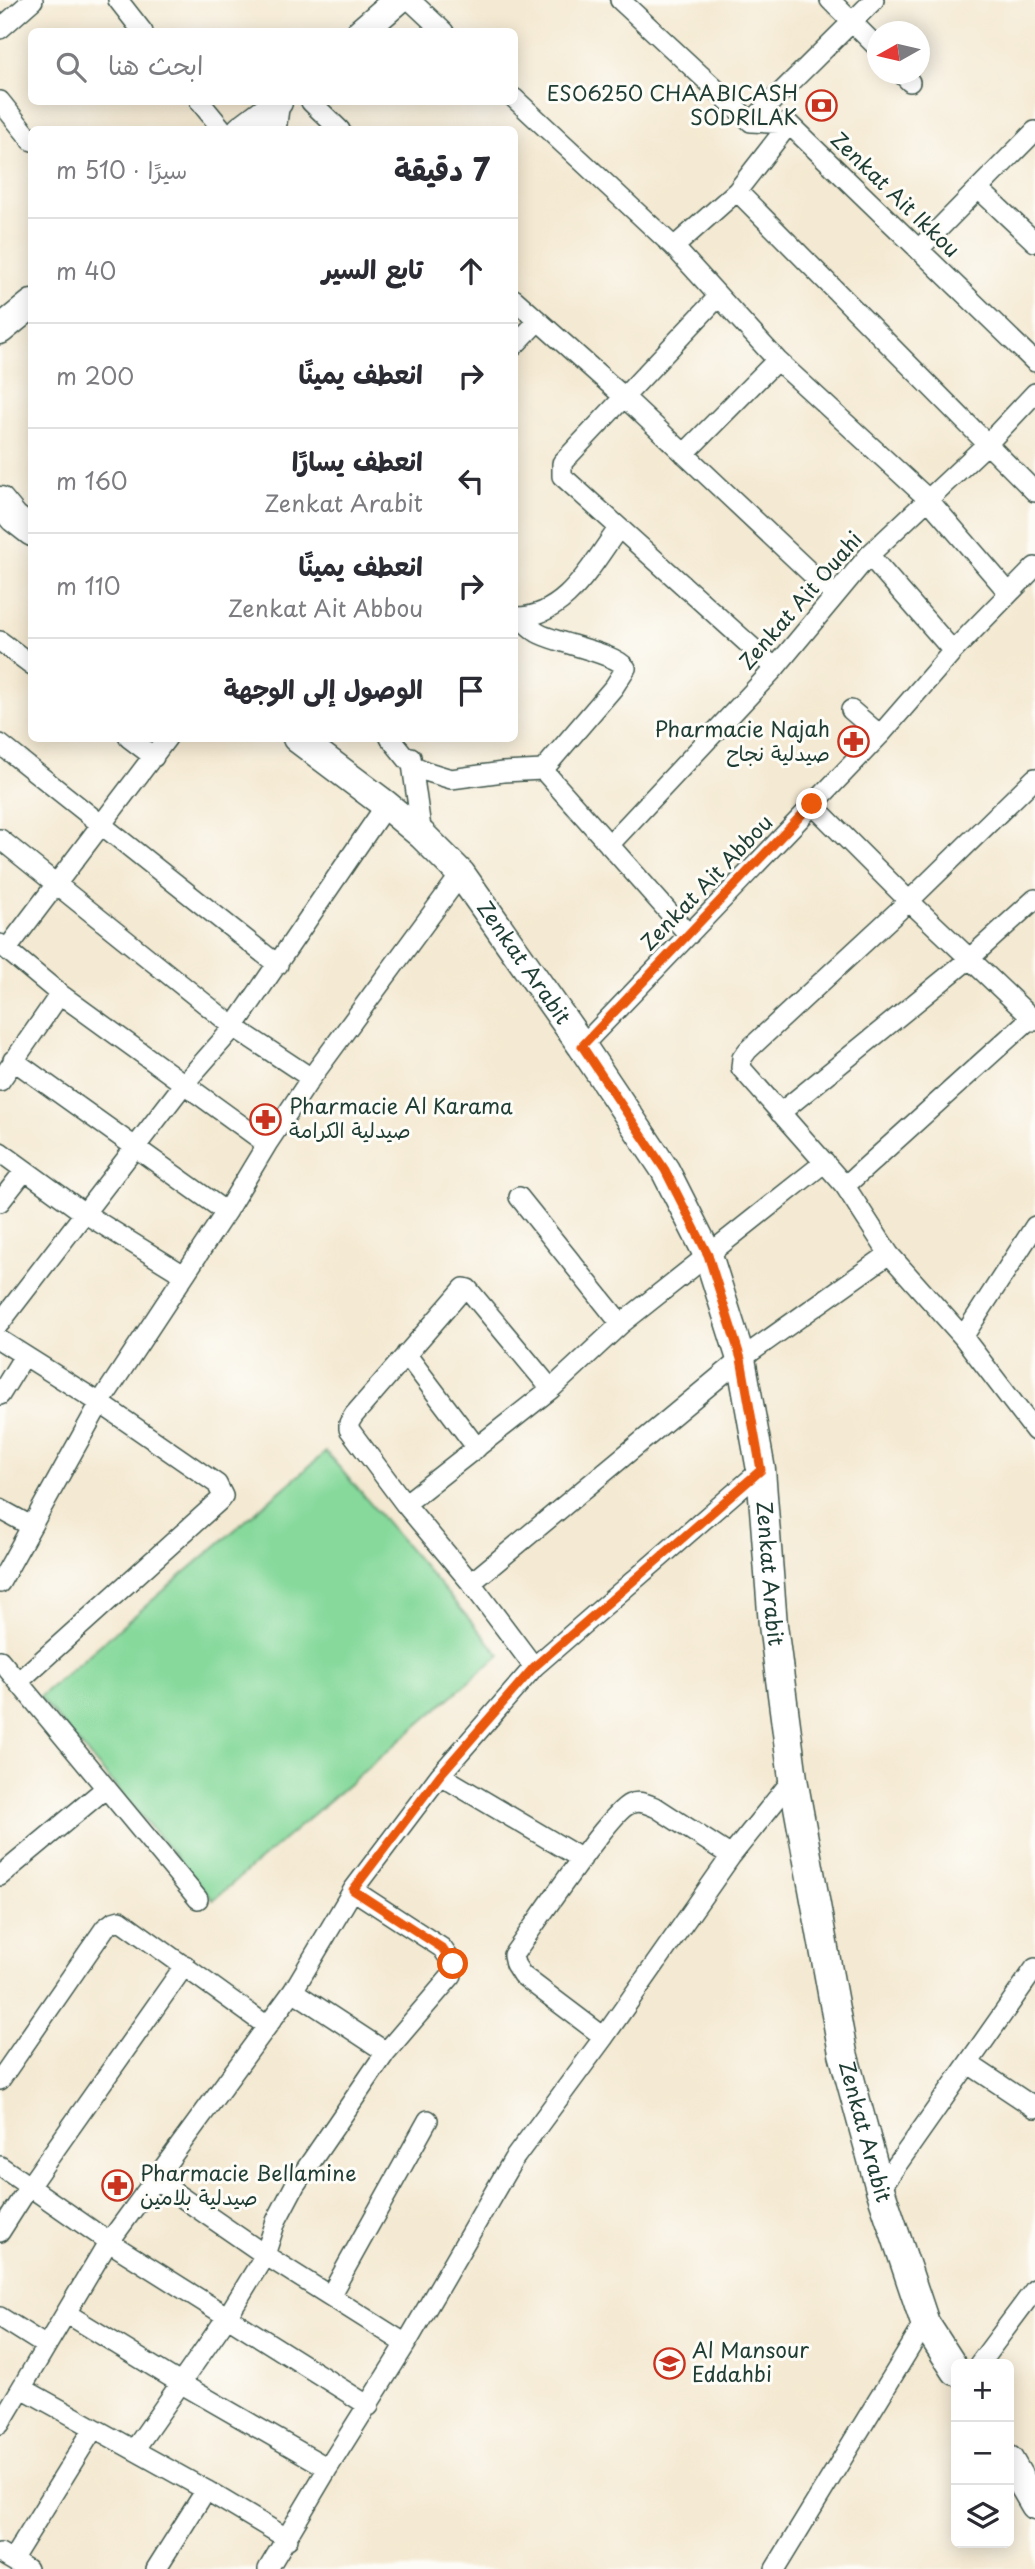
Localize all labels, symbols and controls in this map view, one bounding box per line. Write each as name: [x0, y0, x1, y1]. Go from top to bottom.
north arrow: [867, 21, 930, 84]
search box: [28, 28, 518, 105]
text: ابحث هنا: [108, 45, 203, 84]
icon: search: [52, 48, 90, 86]
place label: ES06250 CHAABICASH SODRILAK: [547, 76, 798, 132]
bank icon: ES06250 CHAABICASH SODRILAK: [804, 89, 838, 123]
street label: Zenkat Ait Ikkou: [825, 123, 968, 264]
text: 7 دقيقة: [394, 146, 490, 191]
text: سيرًا · 510 m: [56, 152, 187, 187]
text: تابع السير: [322, 249, 423, 288]
icon: ahead: [452, 252, 490, 290]
text: 40 m: [56, 253, 116, 288]
text: انعطف يمينًا: [299, 354, 423, 393]
icon: right: [452, 357, 490, 395]
text: 200 m: [56, 358, 134, 393]
text: انعطف يسارًا: [292, 441, 423, 480]
icon: left: [452, 462, 490, 500]
text: 160 m: [56, 463, 128, 498]
text: Zenkat Arabit: [264, 485, 423, 520]
street label: Zenkat Ait Ouahi: [730, 523, 869, 676]
text: انعطف يمينًا: [299, 546, 423, 585]
icon: right: [452, 567, 490, 605]
text: 110 m: [56, 568, 121, 603]
text: Zenkat Ait Abbou: [228, 590, 423, 625]
text: الوصول إلى الوجهة: [224, 669, 423, 708]
icon: arrive: [452, 672, 490, 710]
place label: Pharmacie Najah صيدلية نجاح: [654, 712, 830, 768]
pharmacy icon: Pharmacie Najah صيدلية نجاح: [836, 725, 870, 759]
route end: [796, 788, 827, 819]
street label: Zenkat Ait Abbou: [632, 806, 779, 957]
street label: Zenkat Arabit: [470, 893, 580, 1030]
place label: Pharmacie Al Karama صيدلية الكرامة: [289, 1089, 513, 1145]
pharmacy icon: Pharmacie Al Karama صيدلية الكرامة: [249, 1102, 283, 1136]
street label: Zenkat Arabit: [749, 1500, 794, 1648]
route start: [437, 1948, 468, 1979]
street label: Zenkat Arabit: [832, 2057, 901, 2206]
place label: Pharmacie Bellamine صيدلية بلامين: [140, 2156, 357, 2212]
pharmacy icon: Pharmacie Bellamine صيدلية بلامين: [100, 2169, 134, 2203]
place label: Al Mansour Eddahbi: [692, 2333, 809, 2389]
school or university icon: Al Mansour Eddahbi: [652, 2346, 686, 2380]
map controls: [951, 2359, 1014, 2548]
button: +: [951, 2359, 1014, 2422]
button: −: [951, 2422, 1014, 2485]
button: layers: [951, 2485, 1014, 2548]

